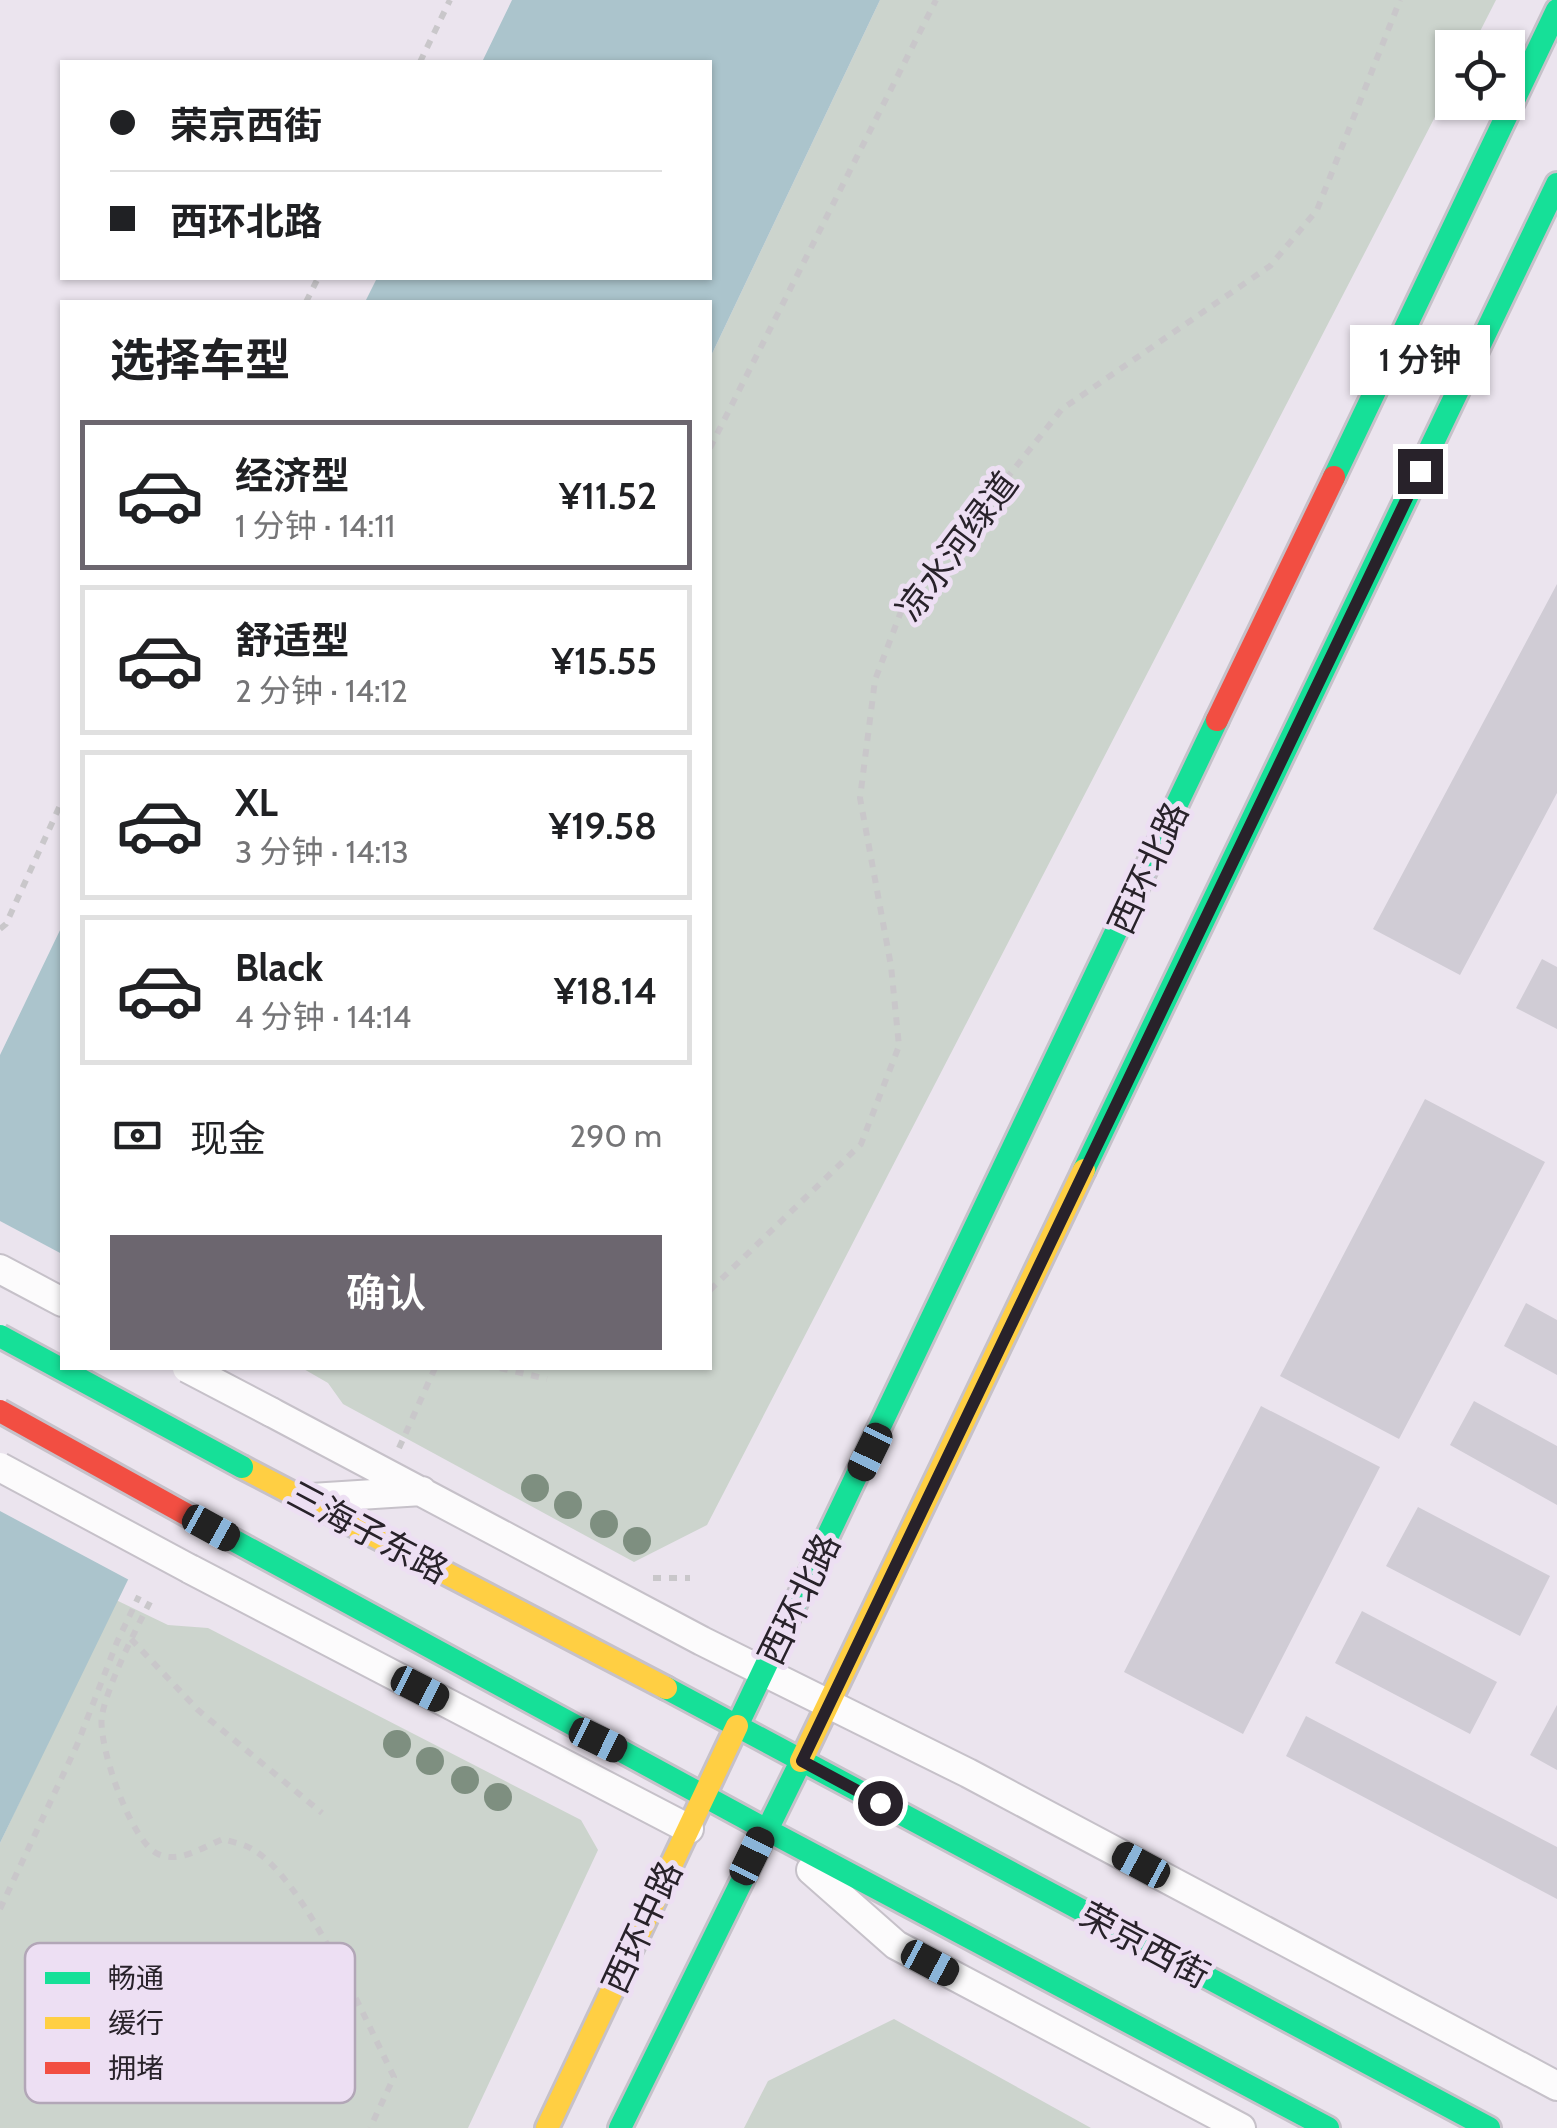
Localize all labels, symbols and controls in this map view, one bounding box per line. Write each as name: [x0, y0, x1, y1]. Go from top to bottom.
map controls: [1435, 30, 1525, 120]
button: locate: [1435, 30, 1525, 120]
text: 荣京西街: [170, 102, 322, 149]
text: 西环北路: [170, 198, 322, 245]
callout: 1 分钟: [1350, 326, 1490, 396]
text: 选择车型: [110, 333, 290, 387]
text: 1 分钟: [1379, 340, 1461, 379]
route end: [1398, 449, 1443, 494]
icon: car: [115, 450, 205, 540]
text: 经济型: [235, 452, 349, 499]
street label: 凉水河绿道: [887, 463, 1027, 629]
text: ¥11.52: [559, 472, 657, 519]
text: 1 分钟 · 14:11: [235, 506, 395, 545]
icon: car: [115, 615, 205, 705]
text: 舒适型: [235, 617, 349, 664]
text: ¥15.55: [551, 637, 657, 684]
text: 2 分钟 · 14:12: [235, 671, 408, 710]
text: XL: [235, 779, 278, 826]
icon: car: [115, 780, 205, 870]
street label: 西环北路: [1099, 795, 1197, 941]
text: ¥19.58: [549, 802, 657, 849]
text: 3 分钟 · 14:13: [235, 832, 409, 871]
text: Black: [235, 944, 323, 991]
icon: car: [115, 945, 205, 1035]
text: ¥18.14: [554, 967, 657, 1014]
text: 4 分钟 · 14:14: [235, 997, 411, 1036]
icon: cash: [110, 1108, 165, 1163]
text: 现金: [190, 1115, 266, 1162]
text: 290 m: [569, 1116, 662, 1155]
button: 确认: [110, 1235, 662, 1350]
car: [843, 1418, 897, 1486]
street label: 三海子东路: [281, 1472, 455, 1592]
car: [177, 1500, 245, 1556]
street label: 西环北路: [749, 1527, 849, 1671]
car: [386, 1662, 454, 1716]
car: [564, 1713, 632, 1767]
route start: [858, 1781, 903, 1826]
car: [725, 1822, 779, 1890]
car: [1107, 1838, 1175, 1892]
street label: 西环中路: [593, 1854, 691, 2000]
street label: 荣京西街: [1073, 1893, 1217, 1997]
car: [896, 1936, 964, 1990]
legend: [25, 1943, 355, 2103]
text: 畅通: [108, 1961, 164, 1995]
text: 缓行: [108, 2006, 164, 2040]
text: 拥堵: [108, 2051, 164, 2085]

